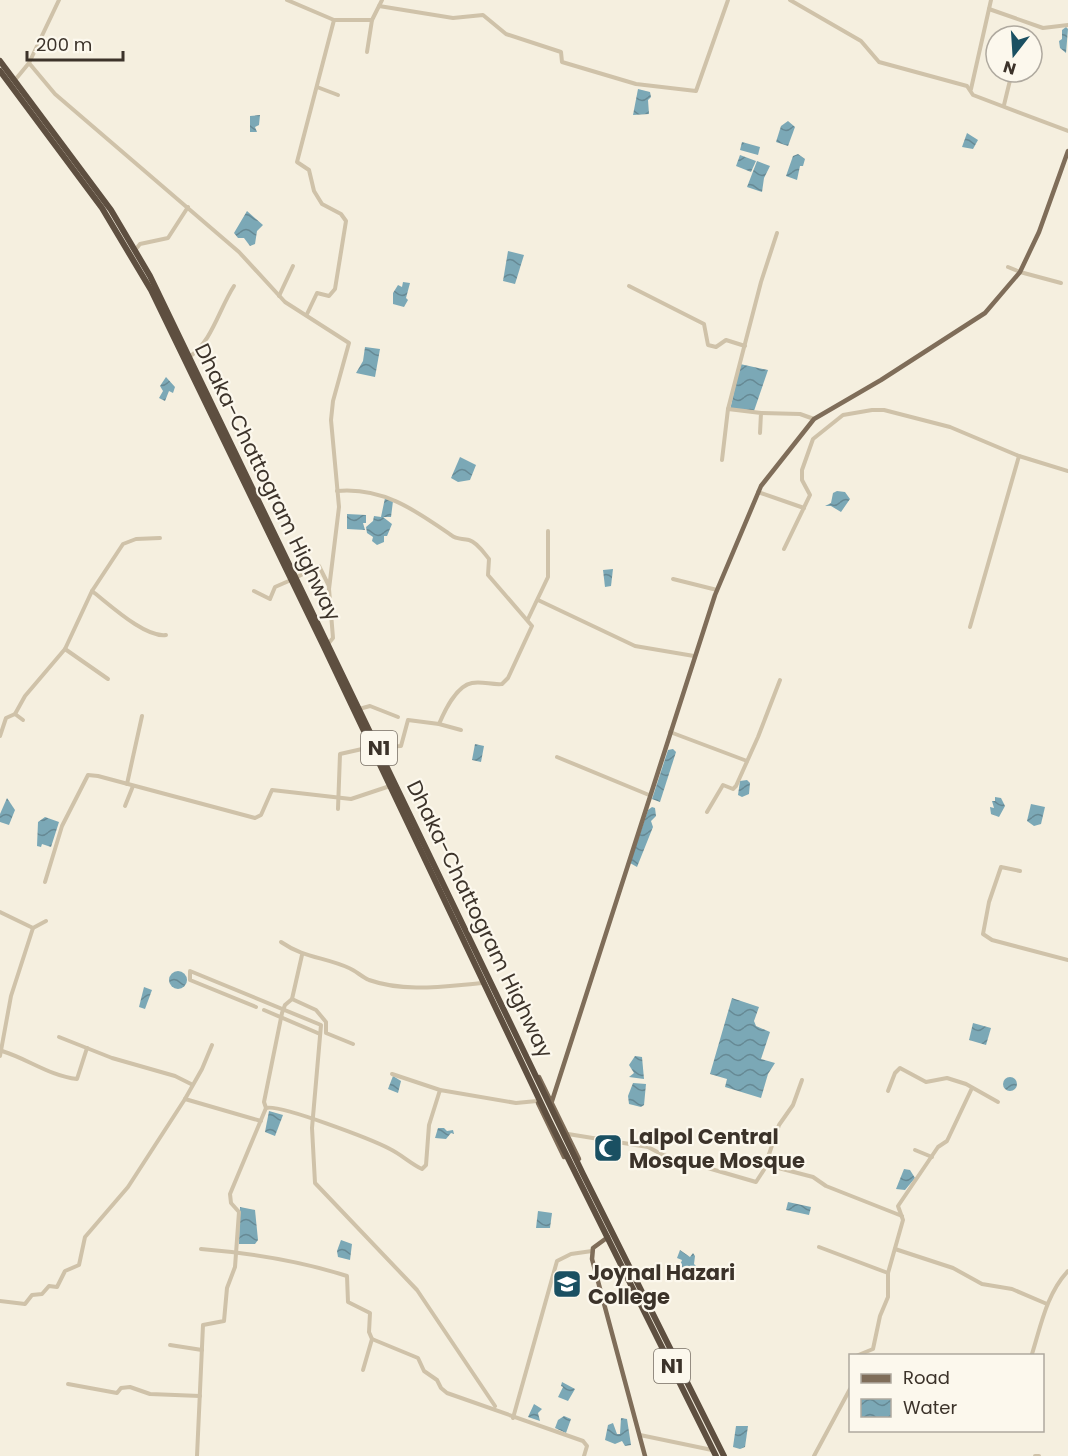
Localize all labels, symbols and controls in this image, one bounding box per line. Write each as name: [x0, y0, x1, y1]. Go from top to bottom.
scale bar: [27, 24, 123, 62]
north arrow: [984, 24, 1044, 84]
text: 200 m: [36, 32, 92, 57]
text: N: [1001, 55, 1019, 81]
street label: Dhaka-Chattogram Highway: [188, 338, 348, 626]
road number: N1: [361, 731, 397, 765]
street label: Dhaka-Chattogram Highway: [400, 775, 560, 1063]
place label: Lalpol Central Mosque Mosque: [629, 1122, 805, 1175]
mosque icon: Lalpol Central Mosque Mosque: [592, 1132, 624, 1164]
place label: Joynal Hazari College: [588, 1258, 735, 1311]
school or university icon: Joynal Hazari College: [551, 1268, 583, 1300]
road number: N1: [654, 1349, 690, 1383]
legend: [849, 1354, 1044, 1432]
text: Road: [903, 1365, 950, 1390]
text: Water: [903, 1395, 957, 1420]

